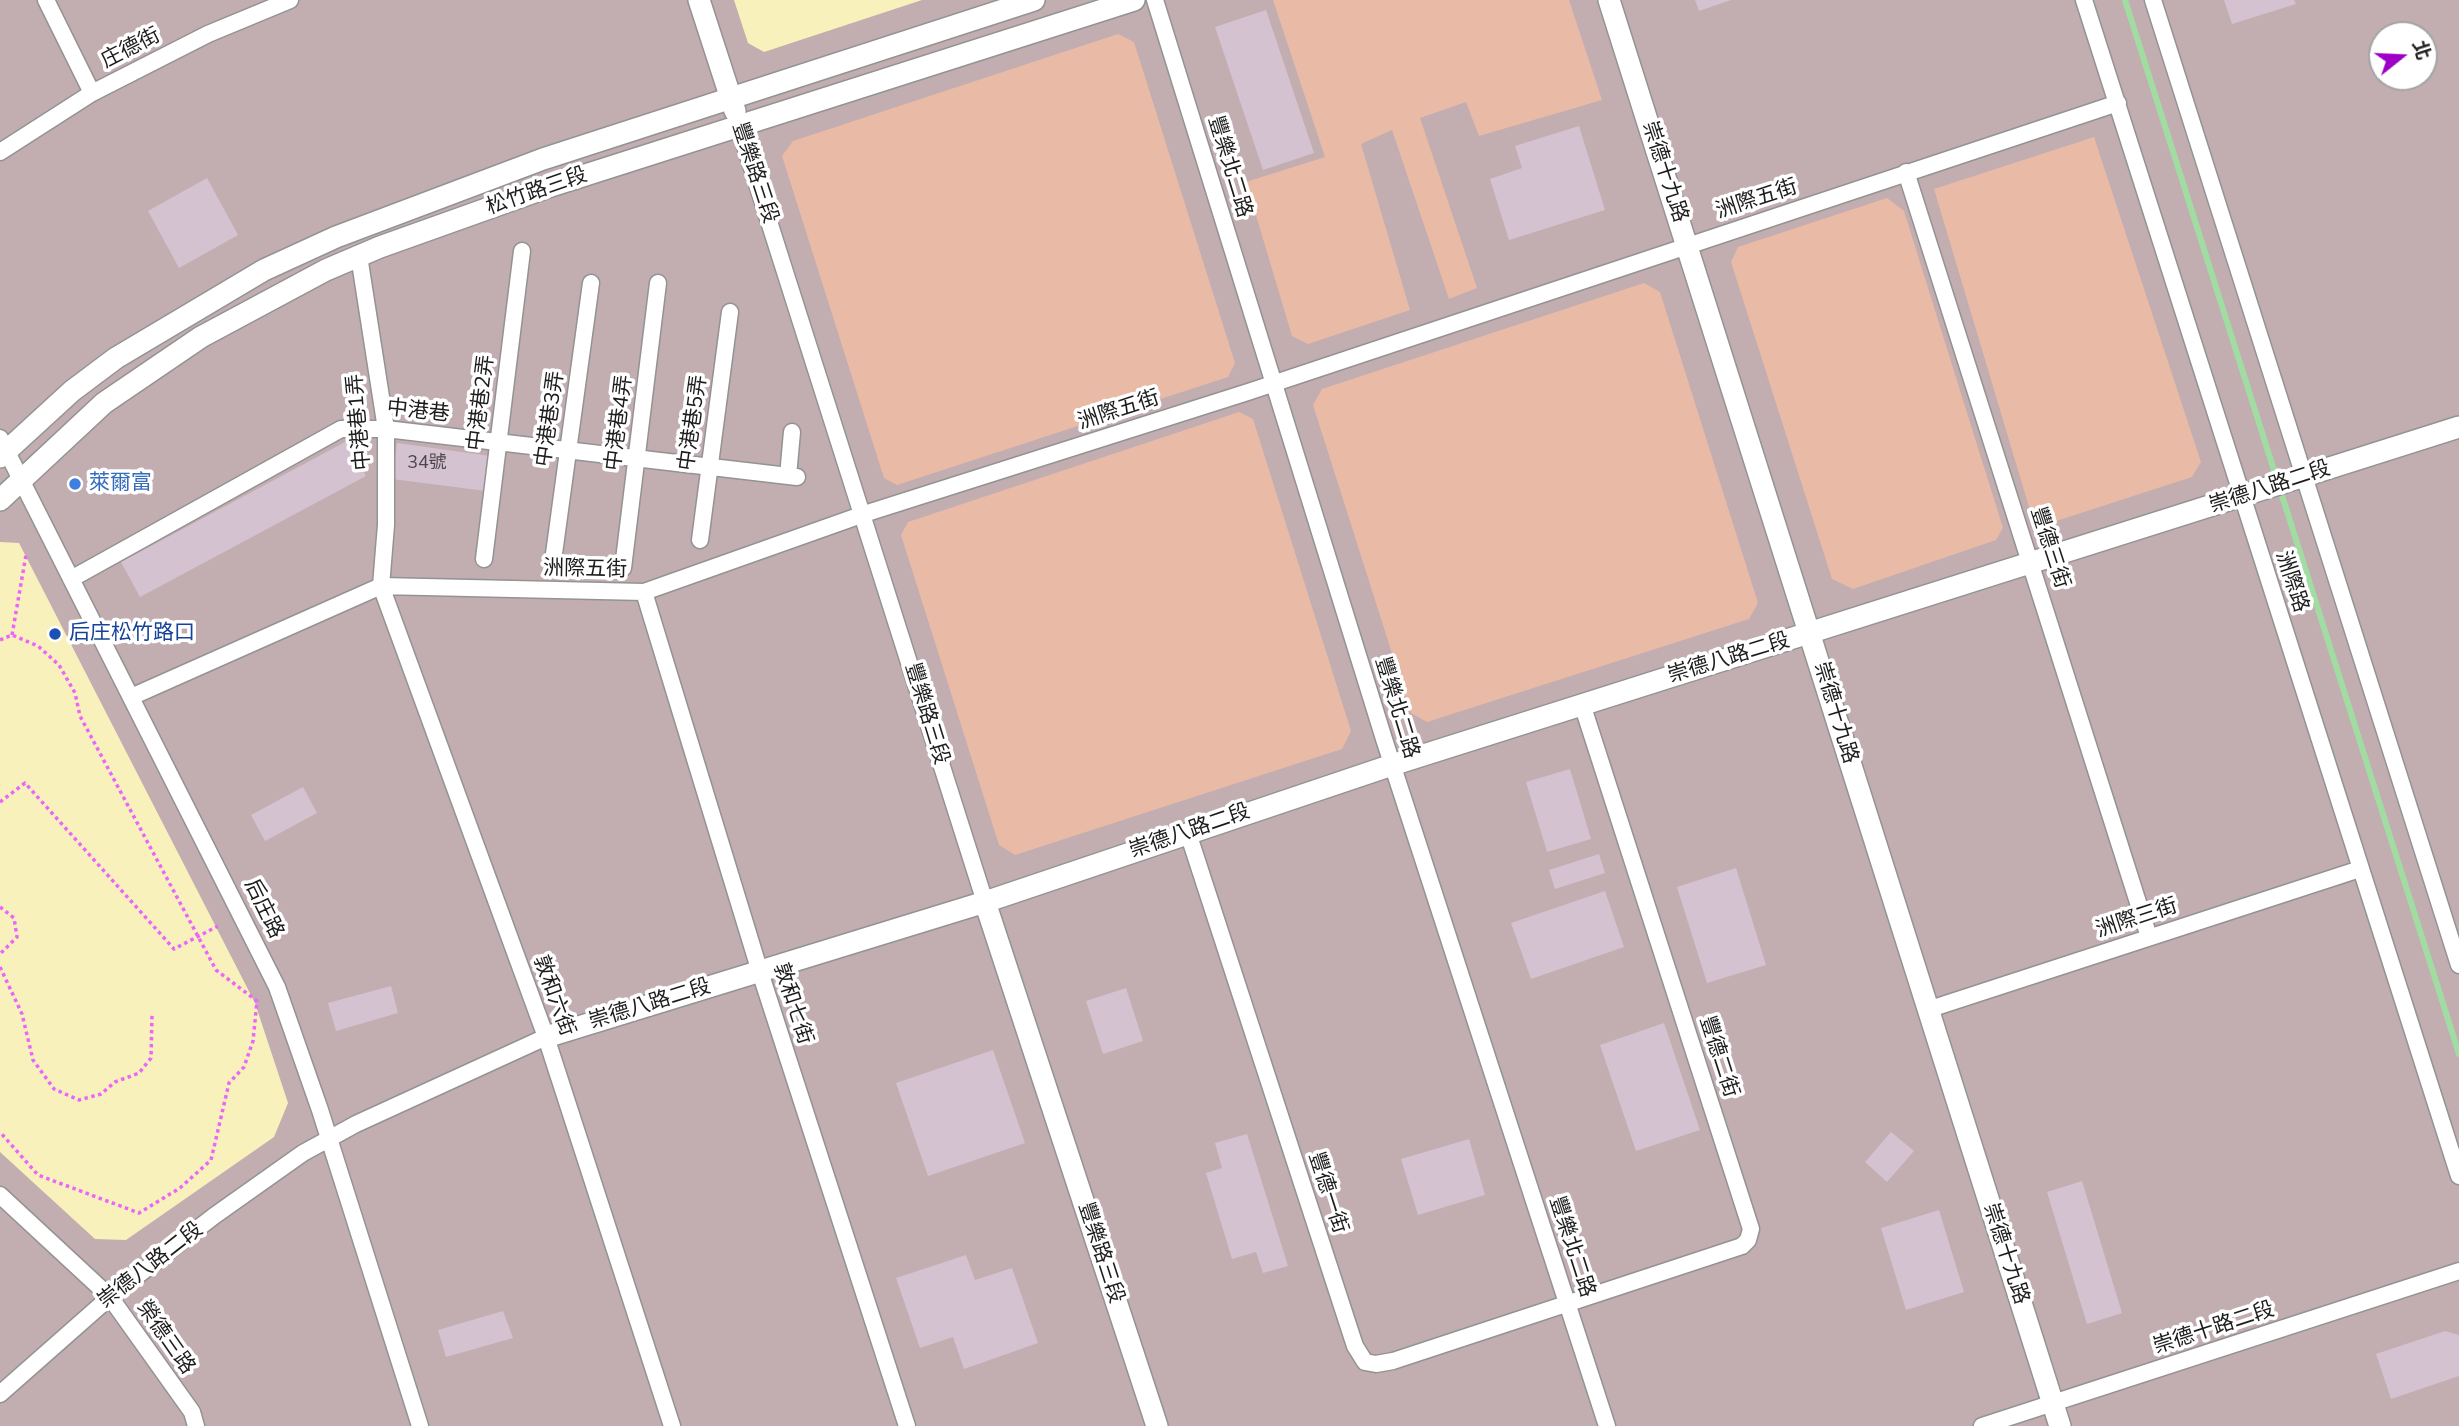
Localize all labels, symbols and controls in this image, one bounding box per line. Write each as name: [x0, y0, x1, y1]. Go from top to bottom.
north arrow: [2368, 21, 2438, 91]
street label: 庄德街: [97, 23, 165, 75]
text: 北: [2406, 37, 2436, 63]
street label: 豐樂北二路: [1202, 113, 1256, 221]
street label: 崇德十九路: [1636, 118, 1692, 226]
street label: 豐樂路三段: [726, 119, 782, 227]
street label: 松竹路三段: [483, 163, 591, 221]
street label: 洲際五街: [1713, 175, 1801, 225]
street label: 中港巷2弄: [464, 354, 500, 452]
street label: 中港巷3弄: [532, 369, 570, 469]
street label: 中港巷1弄: [343, 373, 377, 471]
street label: 中港巷5弄: [675, 373, 713, 473]
street label: 中港巷4弄: [602, 374, 638, 472]
street label: 洲際五街: [1075, 386, 1163, 436]
street label: 中港巷: [385, 396, 451, 428]
house number: 34號: [407, 453, 447, 475]
street label: 崇德八路二段: [2206, 457, 2334, 519]
place label: 萊爾富: [89, 471, 152, 497]
marker: 萊爾富: [67, 476, 83, 492]
street label: 豐德三街: [2024, 504, 2074, 592]
street label: 洲際路: [2269, 548, 2313, 616]
street label: 洲際五街: [543, 557, 627, 583]
place label: 后庄松竹路口: [69, 621, 195, 647]
marker: 后庄松竹路口: [47, 626, 63, 642]
street label: 崇德八路二段: [1665, 629, 1793, 689]
street label: 豐樂北二路: [1369, 654, 1423, 762]
street label: 崇德十九路: [1808, 659, 1862, 767]
street label: 豐樂路三段: [899, 660, 953, 768]
street label: 崇德八路二段: [1126, 800, 1254, 864]
street label: 后庄路: [238, 875, 288, 943]
street label: 洲際三街: [2093, 894, 2181, 944]
street label: 敦和六街: [527, 952, 579, 1040]
street label: 敦和七街: [767, 960, 817, 1048]
street label: 崇德八路二段: [586, 975, 714, 1035]
street label: 豐德二街: [1693, 1013, 1743, 1101]
street label: 豐德一街: [1302, 1149, 1352, 1237]
street label: 豐樂北二路: [1543, 1193, 1599, 1301]
street label: 豐樂路三段: [1072, 1199, 1128, 1307]
street label: 崇德十九路: [1977, 1200, 2033, 1308]
street label: 崇德八路二段: [94, 1217, 208, 1315]
street label: 榮德三路: [131, 1296, 199, 1380]
street label: 崇德十路二段: [2150, 1298, 2278, 1360]

